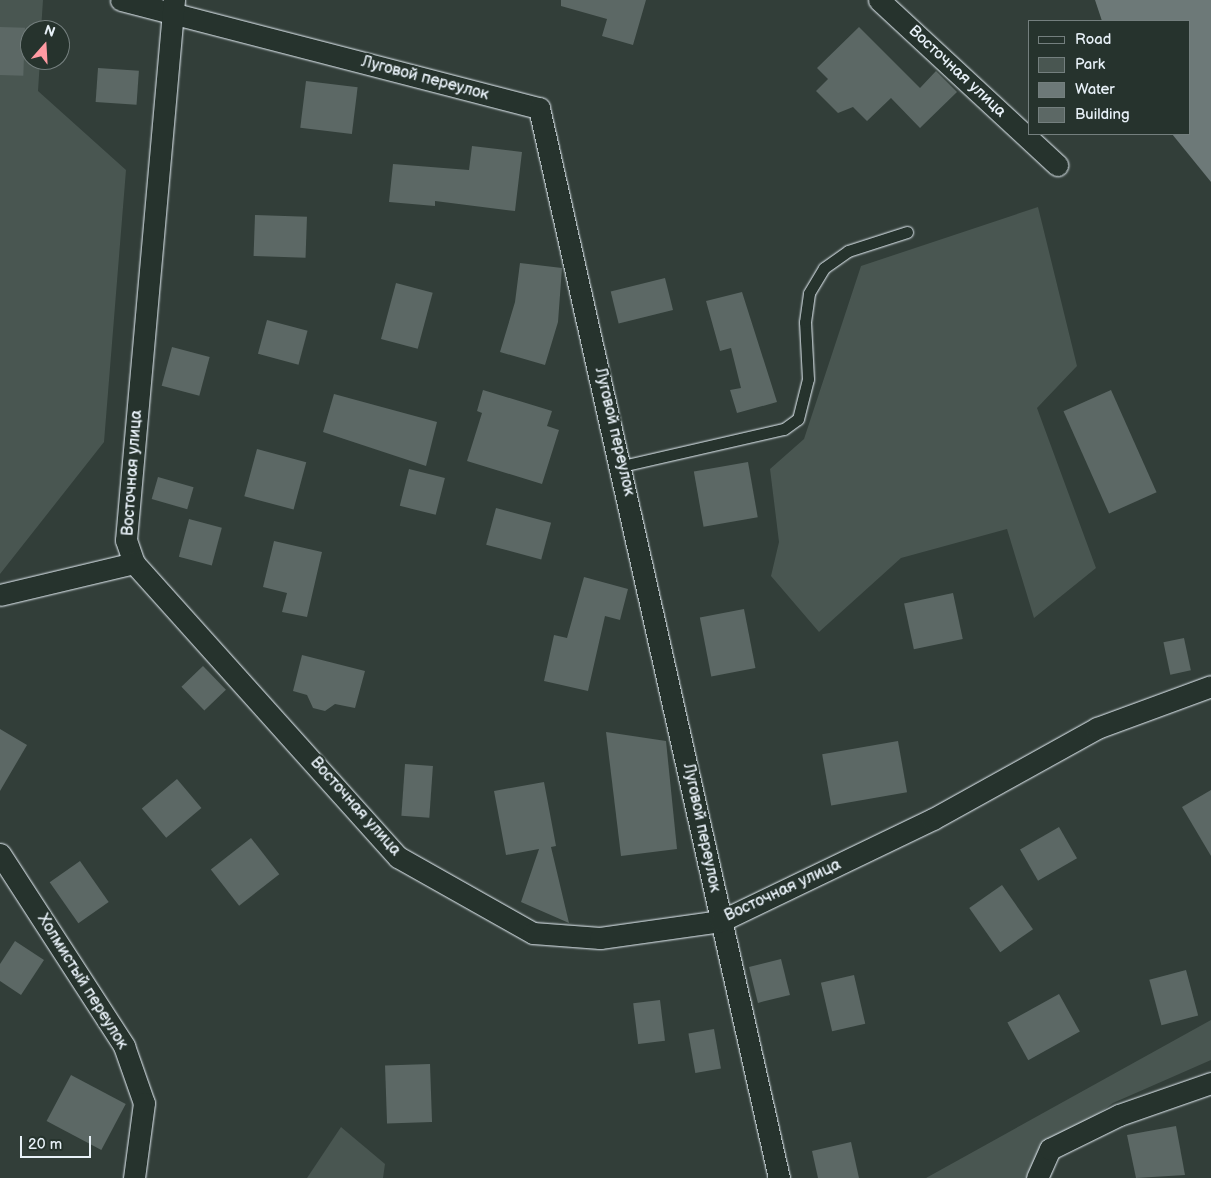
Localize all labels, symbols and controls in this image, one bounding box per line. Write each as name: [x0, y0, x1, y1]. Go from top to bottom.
north arrow: [20, 20, 70, 70]
legend: [1028, 20, 1191, 135]
text: N: [42, 22, 57, 41]
street label: Восточная улица: [904, 22, 1010, 122]
text: Road: [1075, 30, 1111, 49]
street label: Луговой переулок: [359, 53, 491, 105]
text: Park: [1075, 55, 1105, 74]
text: Water: [1075, 80, 1115, 99]
text: Building: [1075, 105, 1130, 124]
street label: Луговой переулок: [590, 366, 638, 498]
street label: Восточная улица: [119, 409, 147, 537]
street label: Восточная улица: [306, 754, 404, 860]
street label: Луговой переулок: [678, 762, 724, 894]
street label: Восточная улица: [722, 856, 844, 926]
street label: Холмистый переулок: [32, 911, 132, 1053]
scale bar: [22, 1126, 94, 1158]
text: 20 m: [28, 1135, 62, 1154]

